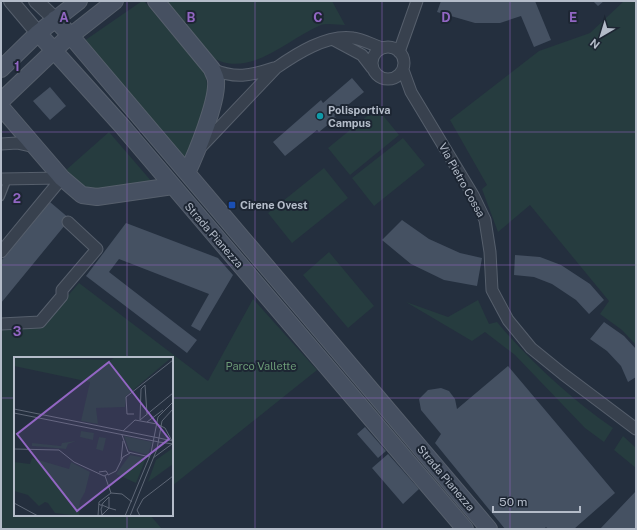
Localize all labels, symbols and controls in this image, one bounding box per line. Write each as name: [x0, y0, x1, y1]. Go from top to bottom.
text: A: [59, 10, 69, 25]
text: B: [187, 10, 196, 25]
text: C: [313, 10, 323, 25]
text: D: [441, 10, 451, 25]
text: E: [569, 10, 577, 25]
north arrow: [581, 16, 621, 56]
text: N: [588, 37, 602, 51]
text: 1: [14, 59, 20, 74]
place label: Polisportiva Campus: [328, 104, 390, 129]
marker: Polisportiva Campus: [315, 111, 325, 121]
street label: Via Pietro Cossa: [437, 141, 487, 219]
text: 2: [13, 191, 21, 206]
place label: Cirene Ovest: [240, 199, 308, 211]
street label: Strada Pianezza: [183, 200, 245, 270]
marker: Cirene Ovest: [227, 200, 237, 210]
text: 3: [13, 324, 22, 339]
inset map: [14, 357, 173, 516]
park label: Parco Vallette: [225, 360, 297, 372]
street label: Strada Pianezza: [415, 443, 477, 513]
scale bar: [493, 488, 580, 514]
text: 50 m: [499, 495, 527, 509]

